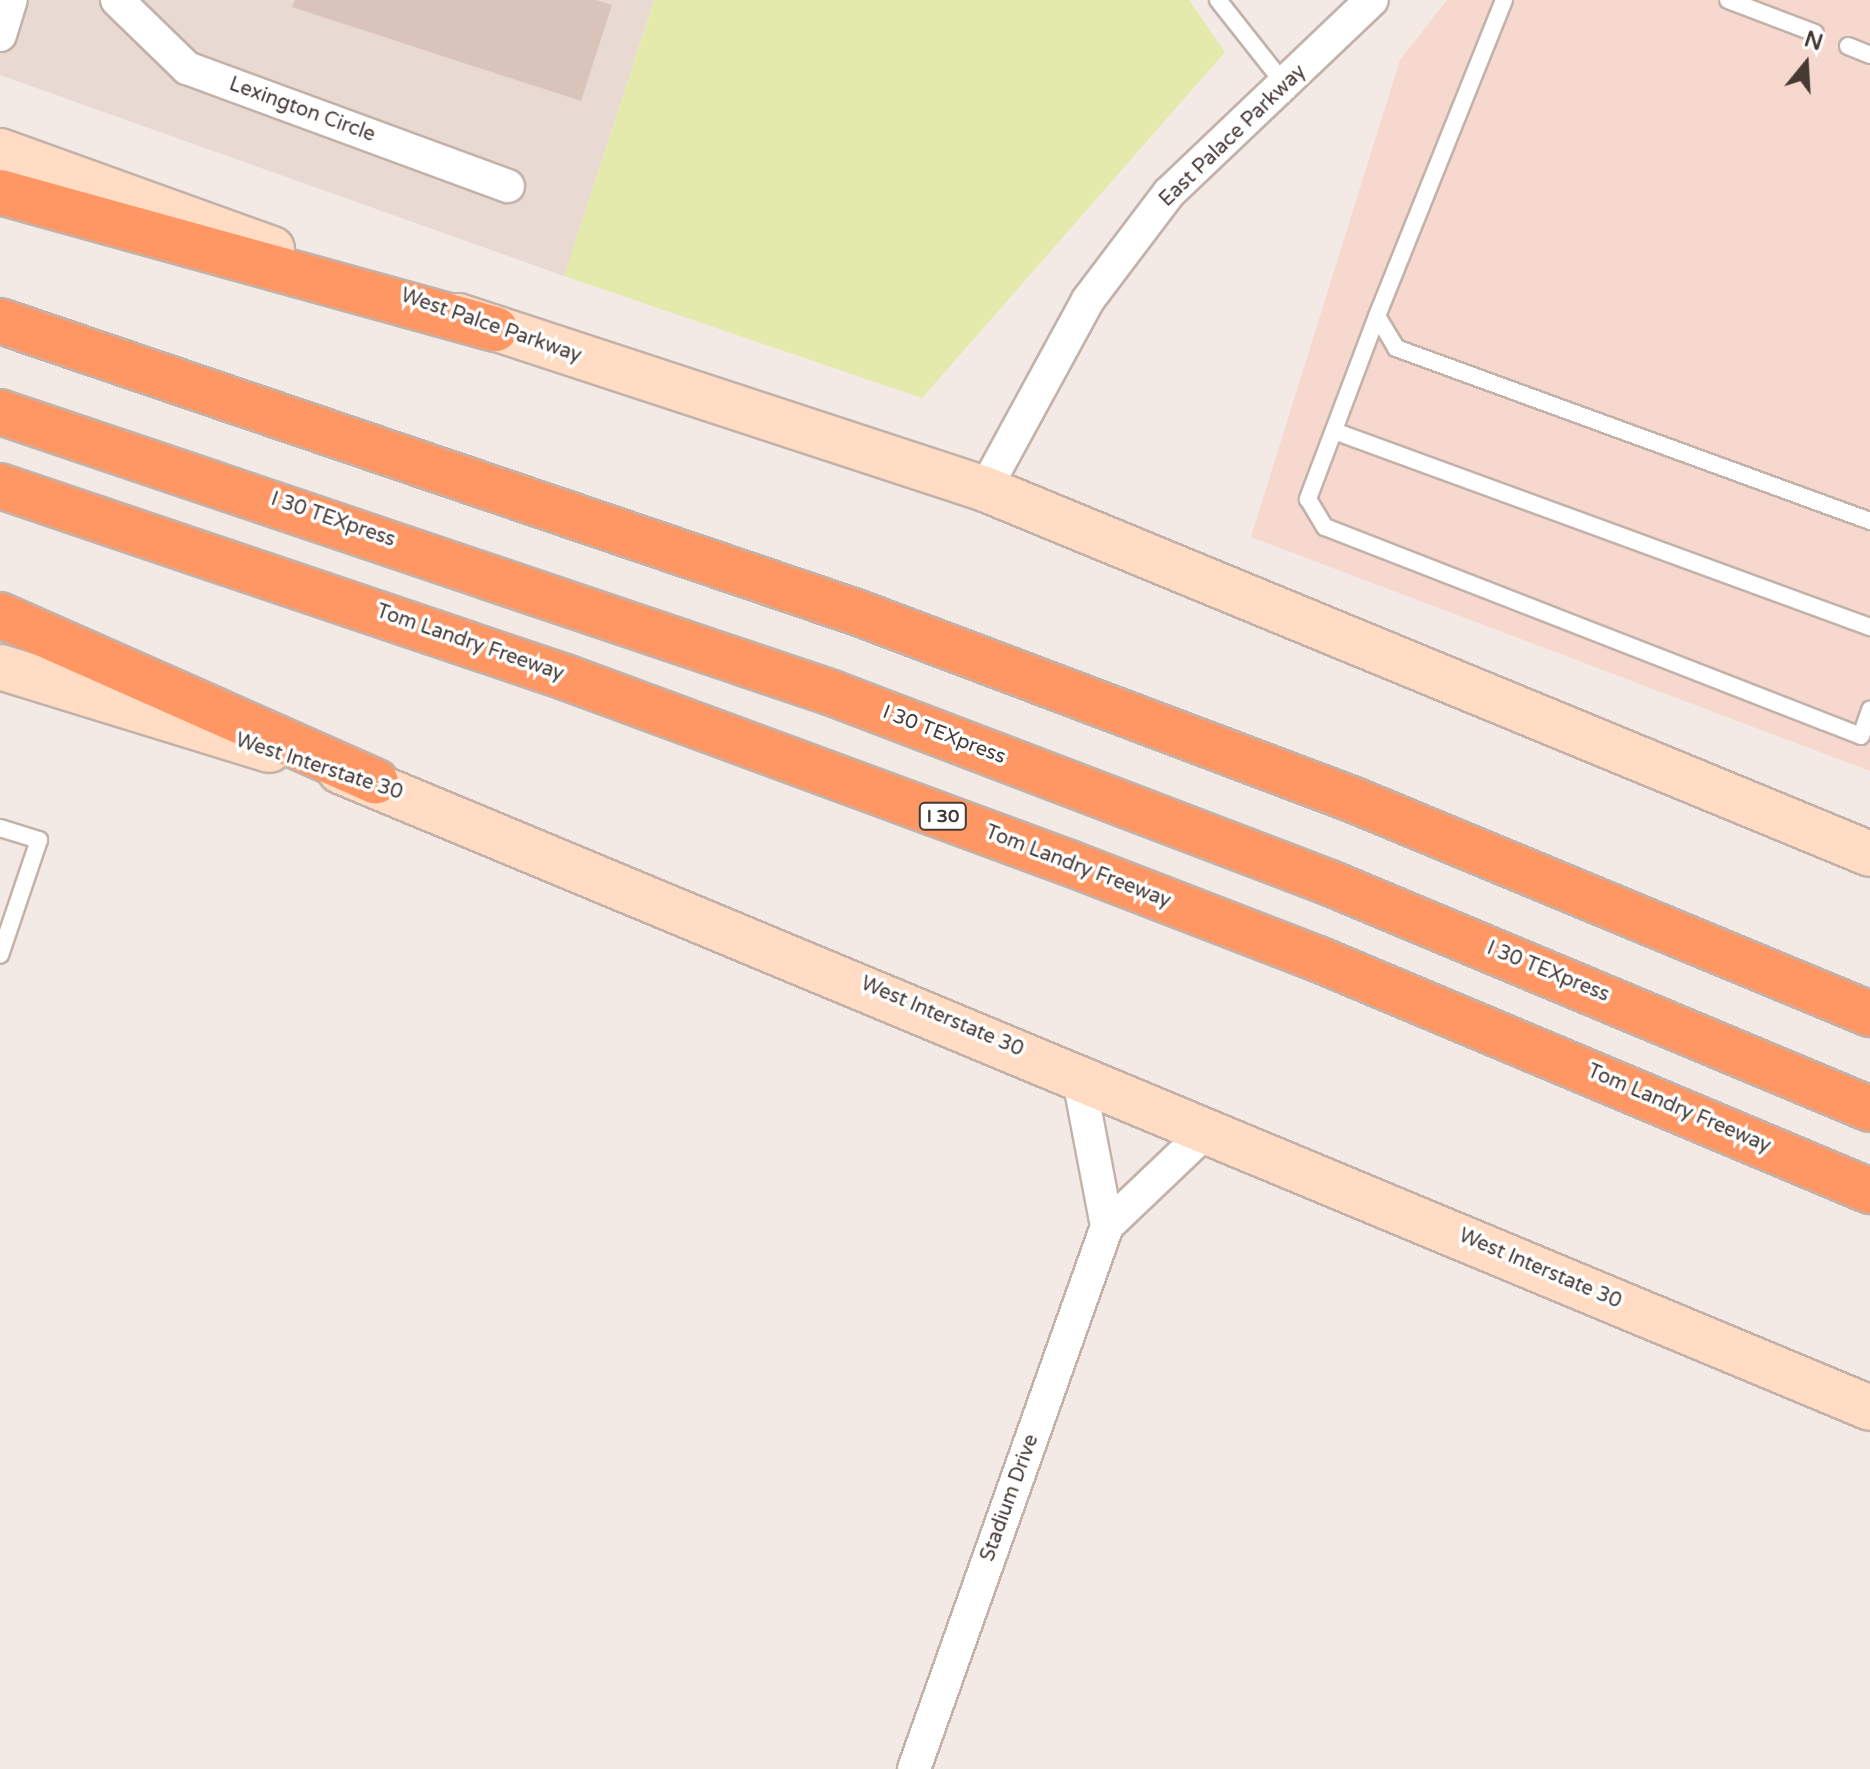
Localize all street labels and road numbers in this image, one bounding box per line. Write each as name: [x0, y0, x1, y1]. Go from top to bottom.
street label: East Palace Parkway: [1155, 60, 1311, 212]
street label: Lexington Circle: [226, 72, 378, 148]
street label: West Palce Parkway: [398, 284, 584, 368]
street label: I 30 TEXpress: [268, 488, 398, 552]
street label: Tom Landry Freeway: [373, 600, 567, 686]
street label: I 30 TEXpress: [879, 701, 1009, 769]
street label: West Interstate 30: [232, 729, 406, 805]
road number: I 30: [917, 802, 969, 830]
street label: Tom Landry Freeway: [982, 821, 1174, 913]
street label: I 30 TEXpress: [1483, 937, 1613, 1007]
street label: West Interstate 30: [857, 972, 1027, 1062]
street label: Tom Landry Freeway: [1584, 1060, 1774, 1158]
street label: West Interstate 30: [1455, 1224, 1625, 1314]
street label: Stadium Drive: [976, 1431, 1044, 1565]

